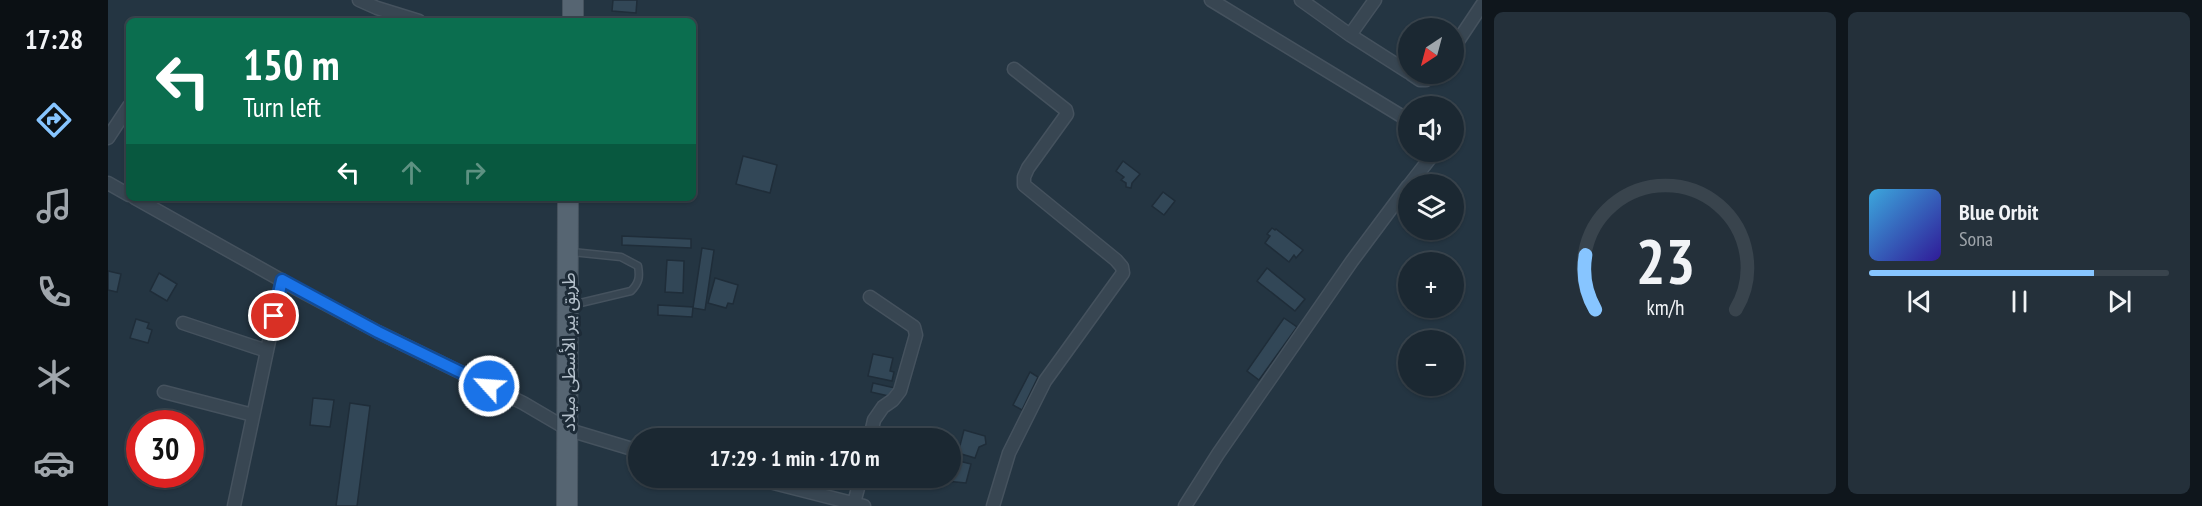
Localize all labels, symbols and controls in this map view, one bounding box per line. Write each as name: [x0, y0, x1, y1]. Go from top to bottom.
north arrow: [1398, 18, 1464, 84]
map controls: [1398, 18, 1464, 396]
text: 17:28: [25, 22, 83, 56]
text: 150 m: [243, 37, 340, 92]
icon: left: [144, 42, 222, 120]
text: Turn left: [243, 90, 321, 124]
button: sound: [1398, 96, 1464, 162]
icon: directions: [33, 99, 75, 141]
icon: left: [332, 156, 365, 189]
icon: ahead: [395, 156, 428, 189]
icon: right: [458, 156, 491, 189]
button: layers: [1398, 174, 1464, 240]
icon: music: [33, 185, 75, 227]
text: Blue Orbit: [1959, 198, 2038, 226]
text: 23: [1635, 220, 1695, 301]
text: Sona: [1959, 226, 1993, 252]
button: +: [1398, 252, 1464, 318]
icon: phone: [33, 271, 75, 313]
street label: طريق بير الأسطى ميلاد: [557, 272, 580, 432]
icon: previous: [1903, 285, 1936, 318]
icon: pause: [2003, 285, 2036, 318]
icon: next: [2103, 285, 2136, 318]
pin: [248, 290, 299, 341]
text: km/h: [1646, 293, 1684, 321]
icon: arrive: [257, 299, 290, 332]
button: −: [1398, 330, 1464, 396]
position arrow: [457, 354, 521, 418]
icon: climate: [33, 356, 75, 398]
speed limit sign: 30: [126, 410, 204, 488]
icon: car: [33, 442, 75, 484]
text: 17:29 · 1 min · 170 m: [709, 444, 880, 472]

